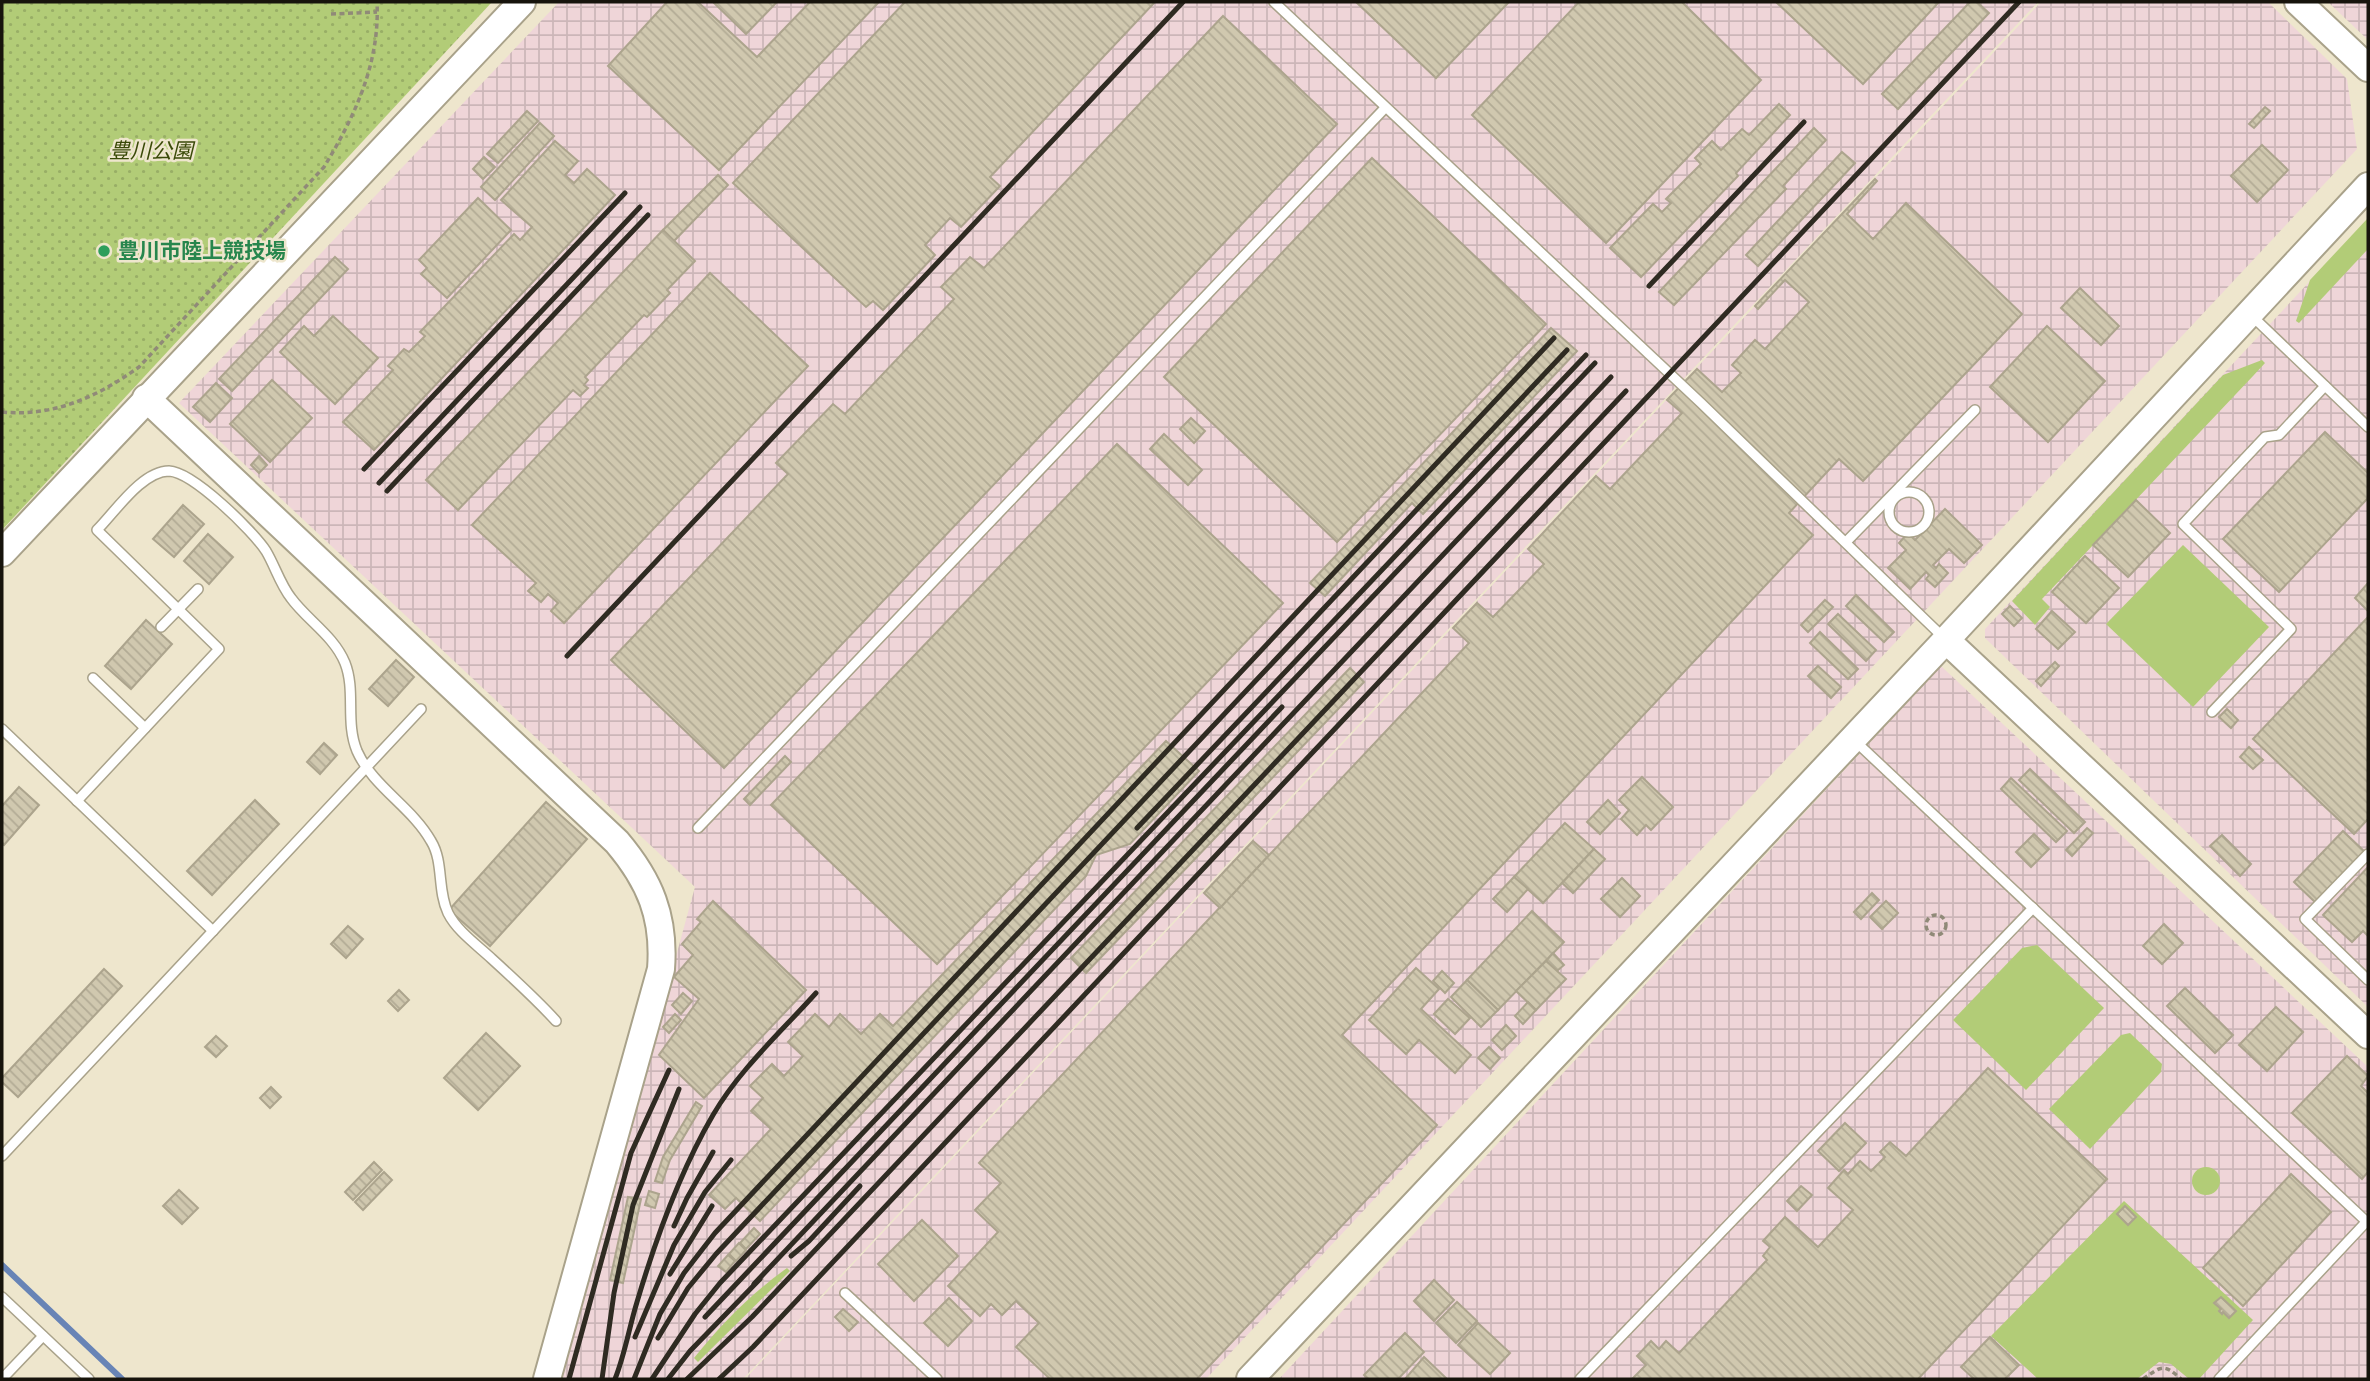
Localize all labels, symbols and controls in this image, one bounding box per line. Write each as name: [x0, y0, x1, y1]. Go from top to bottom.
park label: 豊川公園: [109, 139, 196, 163]
place label: 豊川市陸上競技場: [118, 239, 286, 263]
marker: 豊川市陸上競技場: [96, 243, 112, 259]

